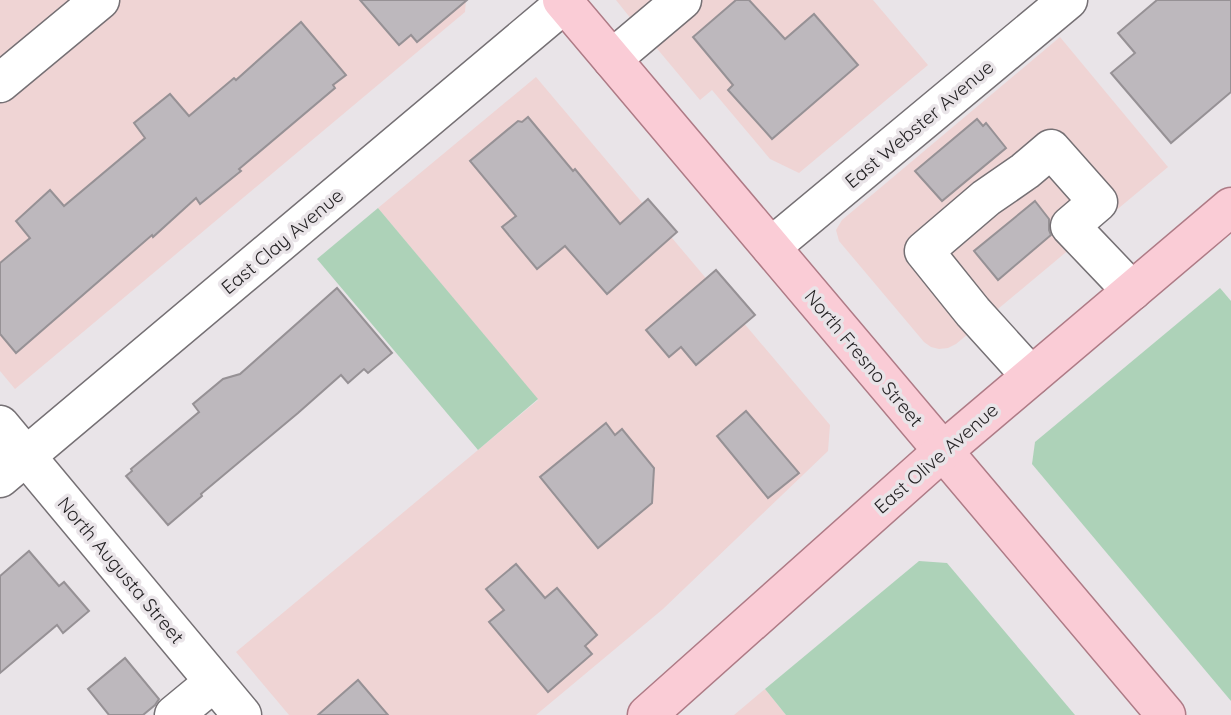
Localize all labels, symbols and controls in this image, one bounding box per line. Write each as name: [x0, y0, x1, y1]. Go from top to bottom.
street label: East Webster Avenue: [840, 55, 998, 193]
street label: East Clay Avenue: [216, 183, 348, 299]
street label: North Fresno Street: [800, 285, 928, 431]
street label: East Olive Avenue: [869, 398, 1003, 518]
street label: North Augusta Street: [53, 492, 189, 648]

